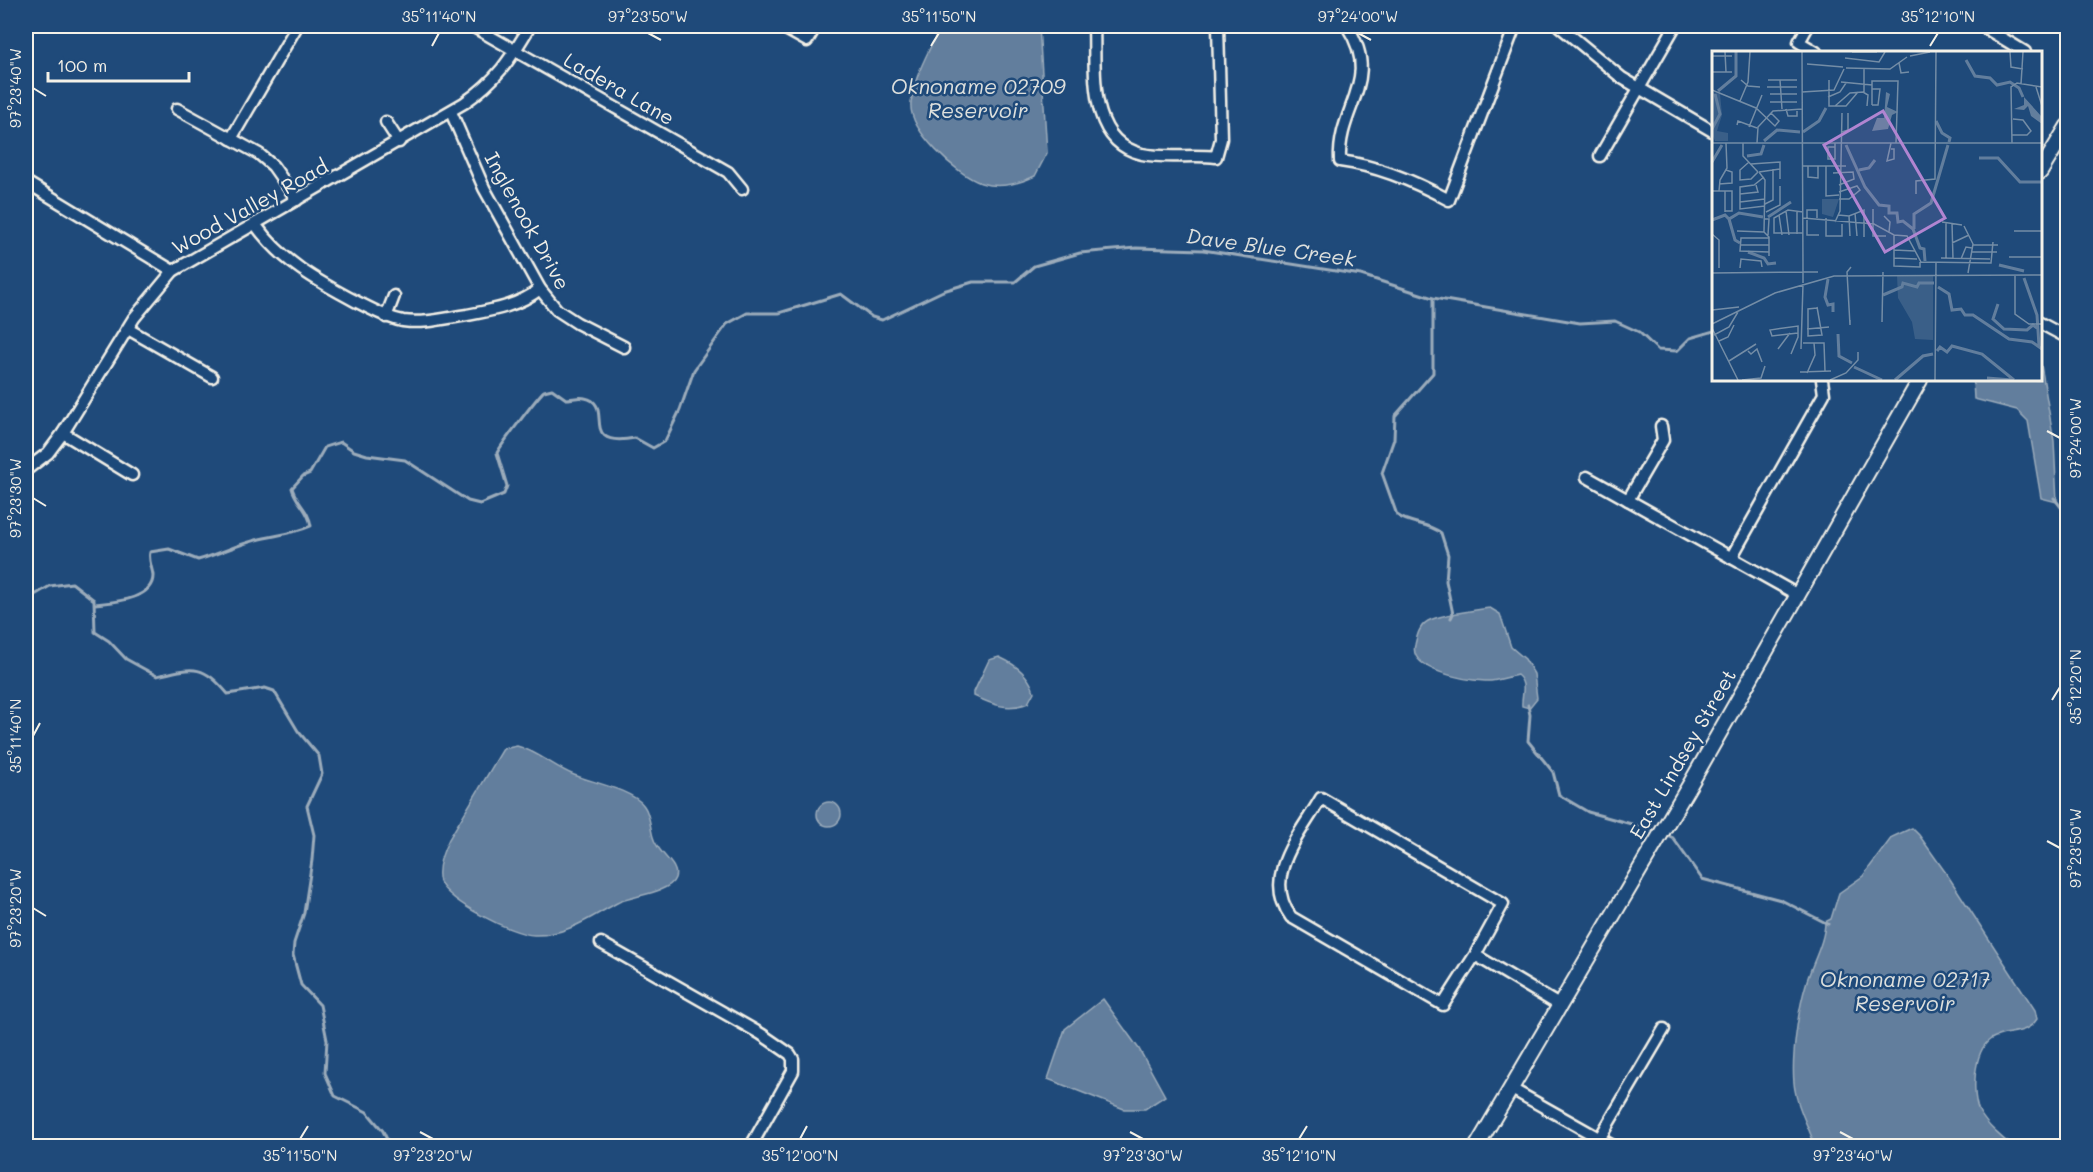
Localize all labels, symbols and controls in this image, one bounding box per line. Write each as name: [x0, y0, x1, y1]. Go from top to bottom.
text: 35°11'40"N: [402, 6, 476, 26]
text: 97°23'50"W: [608, 6, 688, 26]
text: 35°11'50"N: [902, 6, 976, 26]
text: 97°24'00"W: [1318, 6, 1398, 26]
text: 35°12'10"N: [1901, 6, 1975, 26]
scale bar: [48, 45, 189, 83]
street label: Ladera Lane: [560, 46, 679, 130]
text: 97°23'40"W: [5, 48, 25, 128]
inset map: [1712, 51, 2042, 381]
text: 100 m: [57, 53, 107, 77]
water label: Oknoname 02709 Reservoir: [891, 72, 1066, 123]
street label: Inglenook Drive: [479, 147, 576, 294]
street label: Wood Valley Road: [167, 152, 332, 260]
water label: Dave Blue Creek: [1185, 221, 1358, 272]
text: 97°24'00"W: [2065, 398, 2085, 478]
text: 97°23'30"W: [5, 458, 25, 538]
text: 35°12'20"N: [2065, 649, 2085, 725]
street label: East Lindsey Street: [1623, 664, 1741, 843]
text: 35°11'40"N: [5, 699, 25, 773]
text: 97°23'50"W: [2065, 808, 2085, 888]
text: 97°23'20"W: [5, 868, 25, 948]
water label: Oknoname 02717 Reservoir: [1820, 965, 1991, 1016]
text: 35°11'50"N: [263, 1145, 337, 1165]
text: 97°23'20"W: [393, 1145, 473, 1165]
text: 35°12'00"N: [762, 1145, 838, 1165]
text: 97°23'30"W: [1103, 1145, 1183, 1165]
text: 35°12'10"N: [1262, 1145, 1336, 1165]
text: 97°23'40"W: [1813, 1145, 1893, 1165]

